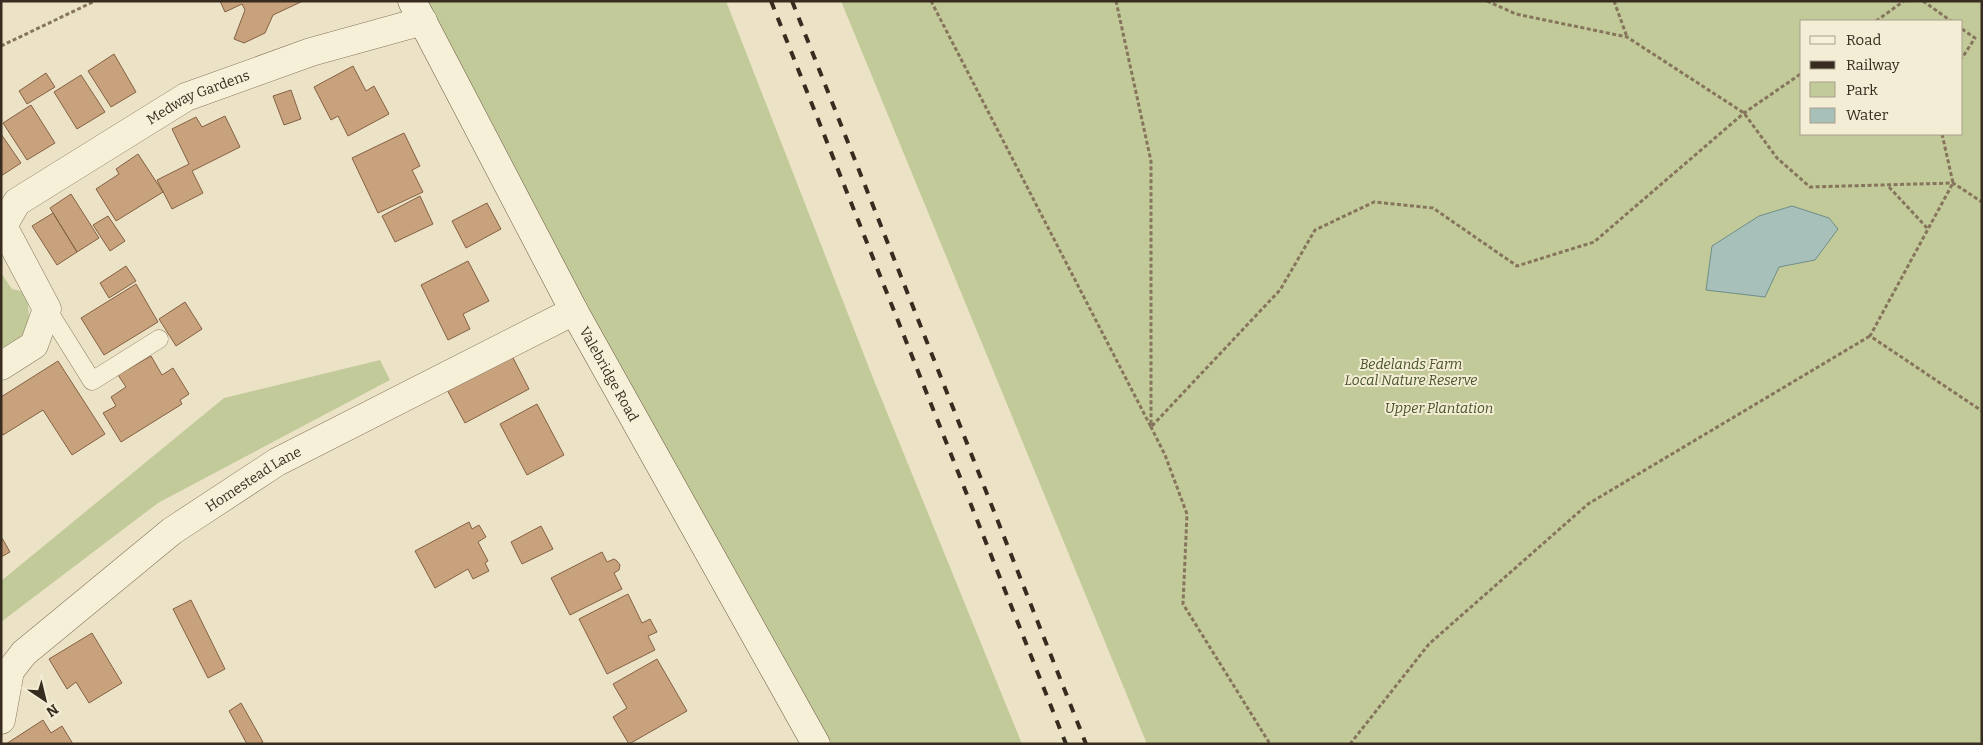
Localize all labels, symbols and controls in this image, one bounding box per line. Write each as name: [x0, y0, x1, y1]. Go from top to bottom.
legend: [1800, 20, 1963, 135]
text: Road: [1846, 31, 1881, 49]
text: Railway: [1846, 56, 1900, 74]
street label: Medway Gardens: [143, 66, 252, 128]
text: Park: [1846, 81, 1878, 99]
text: Water: [1846, 106, 1889, 124]
street label: Valebridge Road: [576, 324, 642, 424]
park label: Bedelands Farm Local Nature Reserve: [1345, 356, 1477, 389]
park label: Upper Plantation: [1385, 400, 1493, 417]
street label: Homestead Lane: [202, 443, 304, 515]
north arrow: [20, 675, 70, 725]
text: N: [43, 700, 61, 720]

